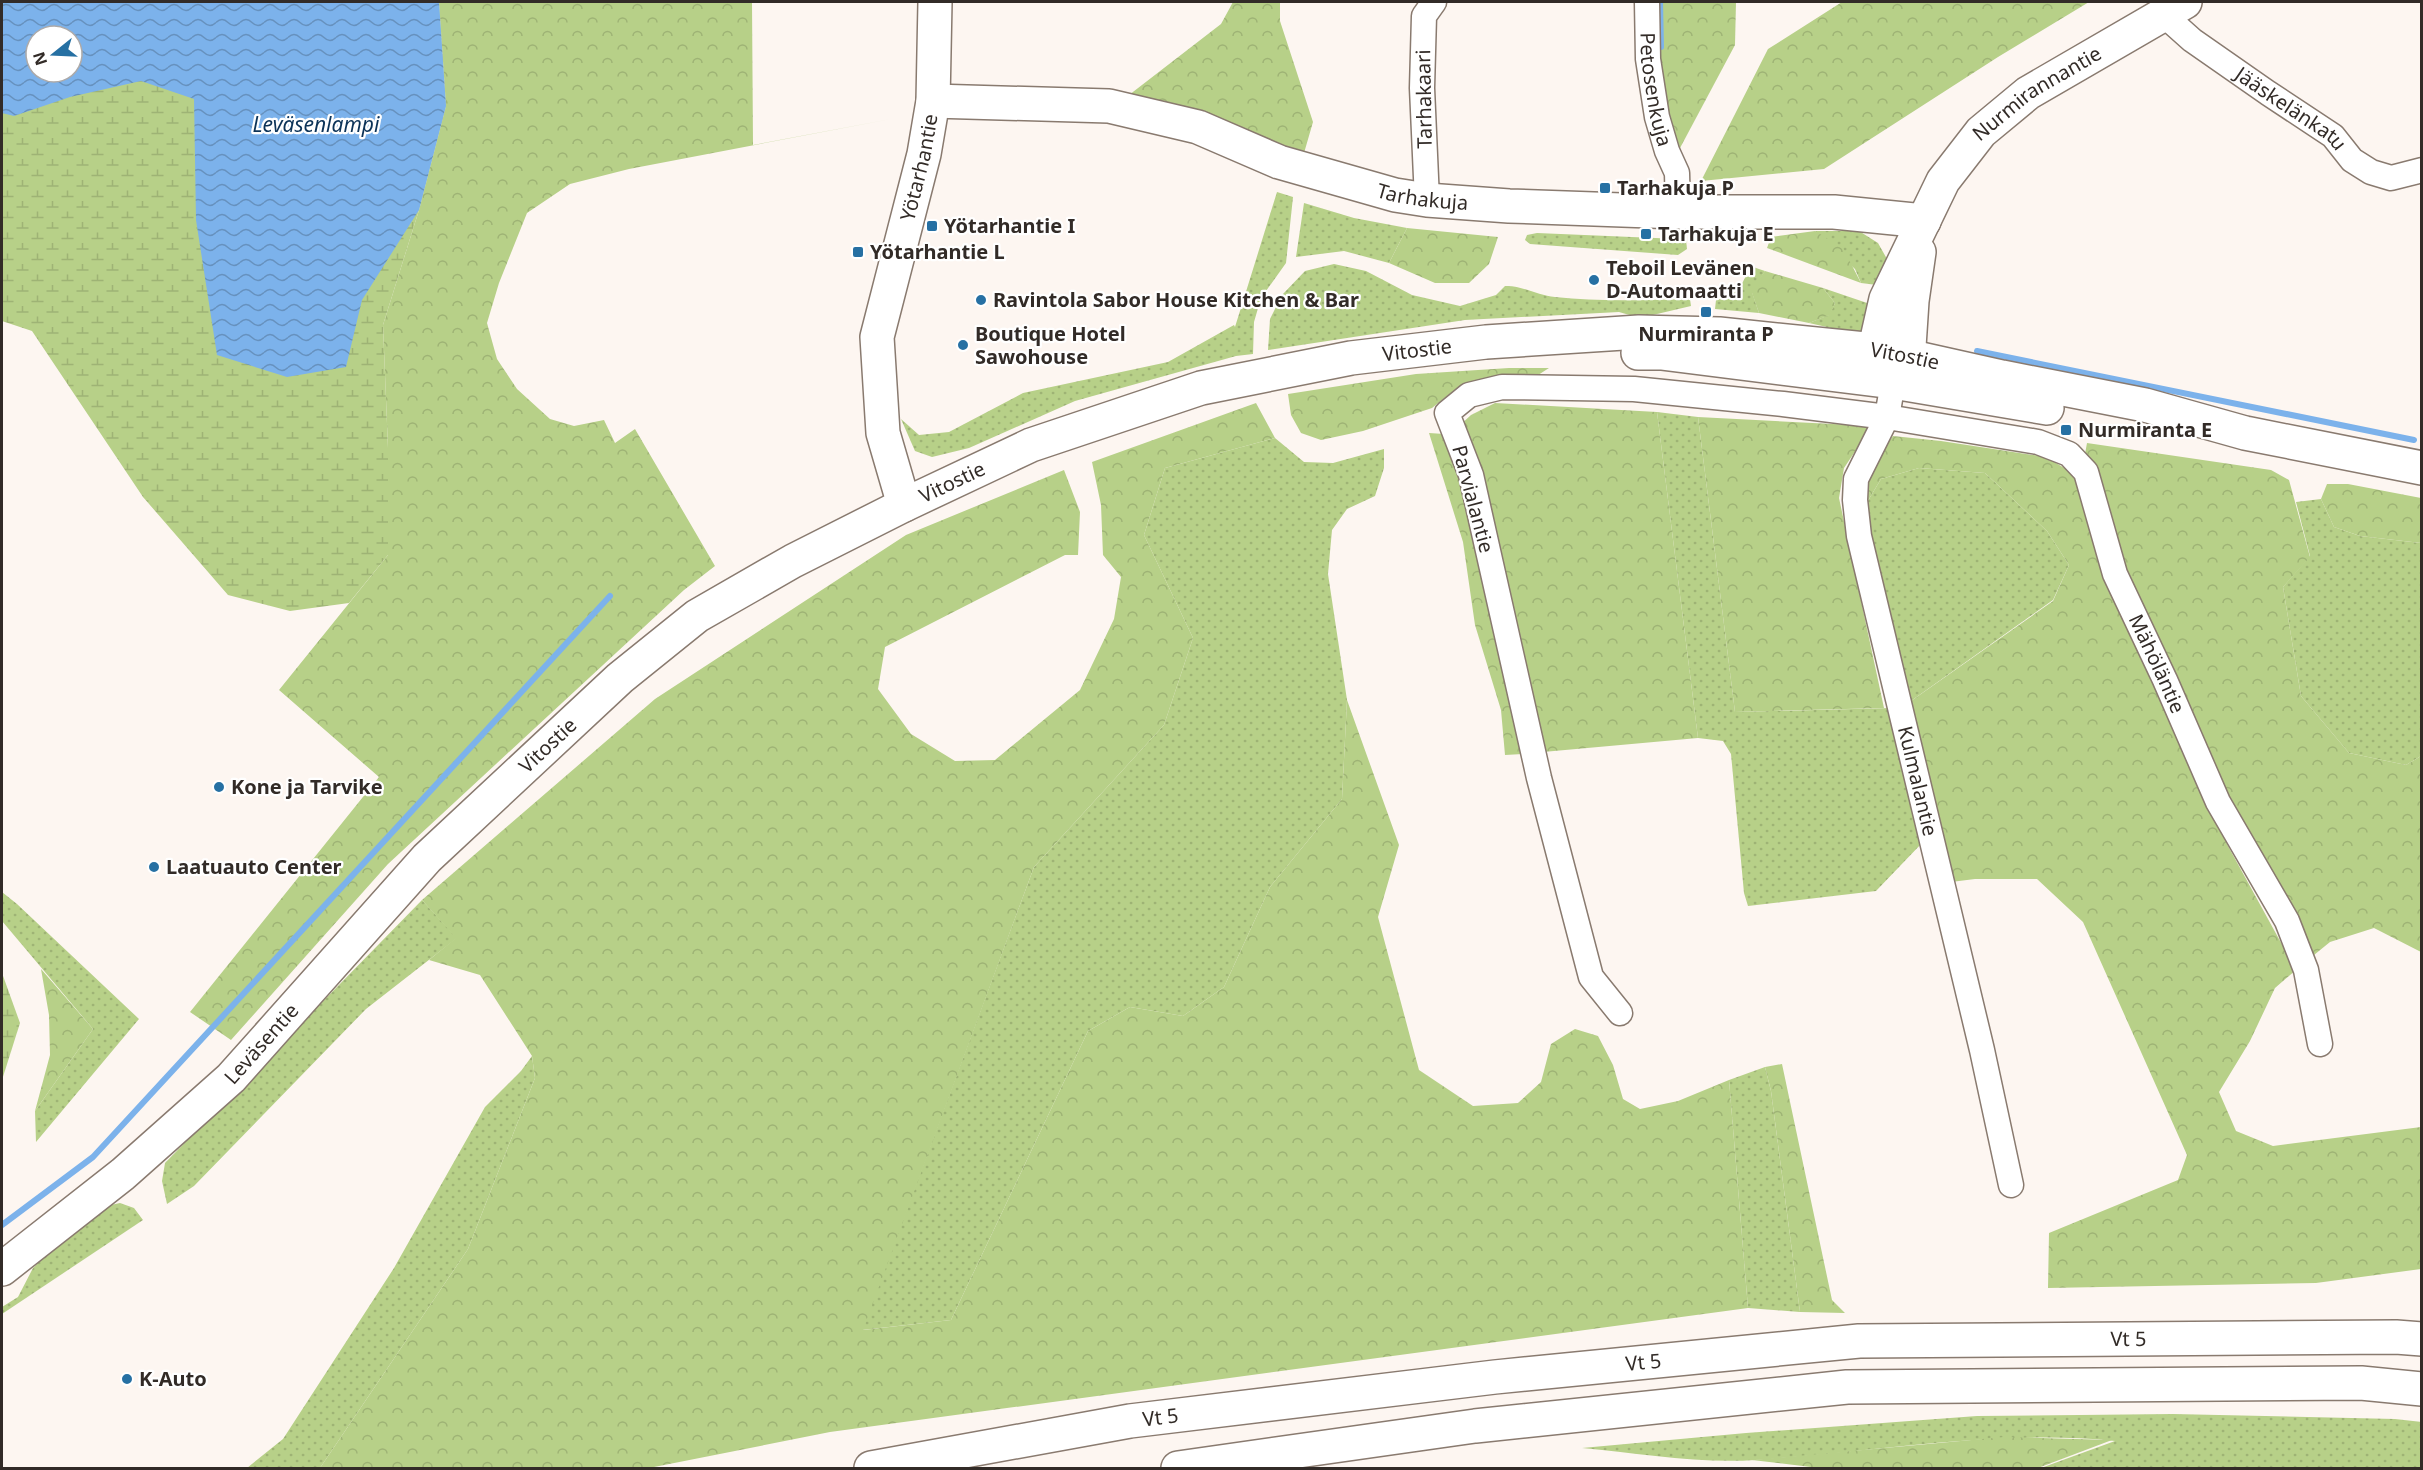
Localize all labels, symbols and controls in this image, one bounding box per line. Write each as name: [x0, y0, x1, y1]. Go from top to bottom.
north arrow: [24, 24, 84, 84]
street label: Petosenkuja: [1635, 32, 1679, 149]
street label: Nurmirannantie: [1966, 40, 2106, 147]
text: N: [27, 49, 52, 68]
street label: Tarhakaari: [1409, 49, 1438, 149]
street label: Jääskelänkatu: [2228, 59, 2353, 156]
water label: Leväsenlampi: [253, 110, 380, 138]
street label: Yötarhantie: [893, 112, 944, 224]
place label: Tarhakuja P: [1617, 174, 1734, 201]
street label: Tarhakuja: [1374, 176, 1469, 216]
marker: Tarhakuja P: [1598, 181, 1612, 195]
place label: Yötarhantie I: [944, 212, 1075, 239]
marker: Yötarhantie I: [925, 219, 939, 233]
place label: Tarhakuja E: [1658, 220, 1774, 247]
marker: Tarhakuja E: [1639, 227, 1653, 241]
place label: Yötarhantie L: [870, 238, 1005, 265]
marker: Yötarhantie L: [851, 245, 865, 259]
place label: Teboil Levänen D-Automaatti: [1606, 254, 1754, 304]
marker: Teboil Levänen D-Automaatti: [1587, 273, 1601, 287]
place label: Ravintola Sabor House Kitchen & Bar: [993, 286, 1359, 313]
marker: Ravintola Sabor House Kitchen & Bar: [974, 293, 988, 307]
marker: Nurmiranta P: [1699, 305, 1713, 319]
place label: Boutique Hotel Sawohouse: [975, 320, 1126, 370]
place label: Nurmiranta P: [1638, 320, 1774, 347]
street label: Vitostie: [1381, 332, 1453, 367]
street label: Vitostie: [1868, 335, 1942, 376]
marker: Boutique Hotel Sawohouse: [956, 338, 970, 352]
place label: Nurmiranta E: [2078, 416, 2212, 443]
marker: Nurmiranta E: [2059, 423, 2073, 437]
street label: Parvialantie: [1446, 442, 1501, 556]
street label: Vitostie: [915, 455, 989, 509]
street label: Mähöläntie: [2123, 609, 2192, 717]
street label: Vitostie: [513, 711, 582, 779]
street label: Kulmalantie: [1892, 723, 1944, 839]
place label: Kone ja Tarvike: [231, 773, 383, 800]
marker: Kone ja Tarvike: [212, 780, 226, 794]
place label: Laatuauto Center: [166, 853, 342, 880]
marker: Laatuauto Center: [147, 860, 161, 874]
street label: Leväsentie: [218, 997, 304, 1090]
street label: Vt 5: [2110, 1325, 2146, 1352]
street label: Vt 5: [1624, 1347, 1663, 1377]
place label: K-Auto: [139, 1365, 207, 1392]
marker: K-Auto: [120, 1372, 134, 1386]
street label: Vt 5: [1141, 1401, 1180, 1432]

